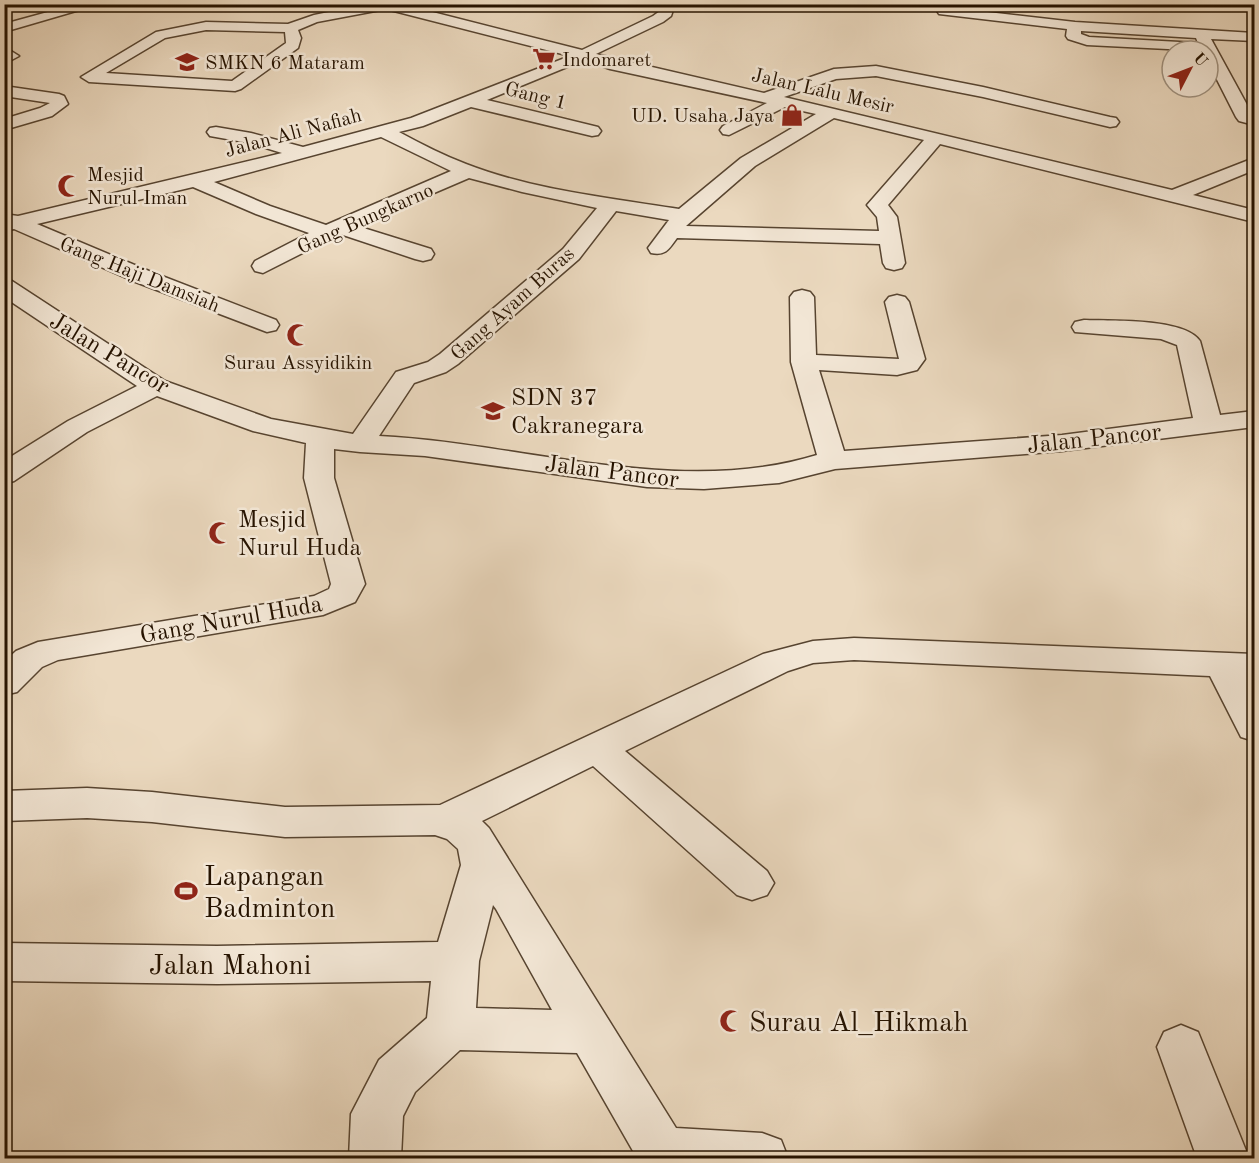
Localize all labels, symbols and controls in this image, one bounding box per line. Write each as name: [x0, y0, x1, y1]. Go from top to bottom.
north arrow: [1160, 39, 1220, 99]
supermarket icon: Indomaret: [531, 46, 557, 72]
school or university icon: SMKN 6 Mataram: [174, 49, 200, 75]
text: U: [1189, 50, 1210, 71]
place label: Indomaret: [562, 51, 651, 71]
place label: SMKN 6 Mataram: [205, 54, 365, 74]
street label: Jalan Lalu Mesir: [749, 66, 896, 118]
street label: Gang 1: [502, 80, 569, 114]
shop icon: UD. Usaha Jaya: [779, 102, 805, 128]
street label: Jalan Ali Nafiah: [223, 106, 364, 162]
place label: UD. Usaha Jaya: [631, 107, 774, 127]
place label: Mesjid Nurul Iman: [87, 166, 188, 209]
mosque icon: Mesjid Nurul Iman: [56, 173, 82, 199]
street label: Gang Bungkarno: [295, 181, 437, 259]
street label: Gang Haji Damsiah: [56, 235, 222, 317]
street label: Gang Ayam Buras: [448, 244, 579, 365]
street label: Jalan Pancor: [45, 310, 173, 400]
mosque icon: Surau Assyidikin: [285, 322, 311, 348]
place label: Surau Assyidikin: [224, 354, 372, 374]
place label: SDN 37 Cakranegara: [511, 387, 644, 439]
school or university icon: SDN 37 Cakranegara: [480, 398, 506, 424]
street label: Jalan Pancor: [1026, 421, 1163, 459]
street label: Jalan Pancor: [543, 453, 680, 493]
place label: Mesjid Nurul Huda: [238, 509, 361, 561]
mosque icon: Mesjid Nurul Huda: [207, 520, 233, 546]
street label: Gang Nurul Huda: [138, 593, 325, 649]
place label: Lapangan Badminton: [204, 864, 336, 924]
sports icon: Lapangan Badminton: [173, 878, 199, 904]
street label: Jalan Mahoni: [149, 953, 311, 981]
mosque icon: Surau Al_Hikmah: [718, 1008, 744, 1034]
place label: Surau Al_Hikmah: [749, 1010, 968, 1038]

